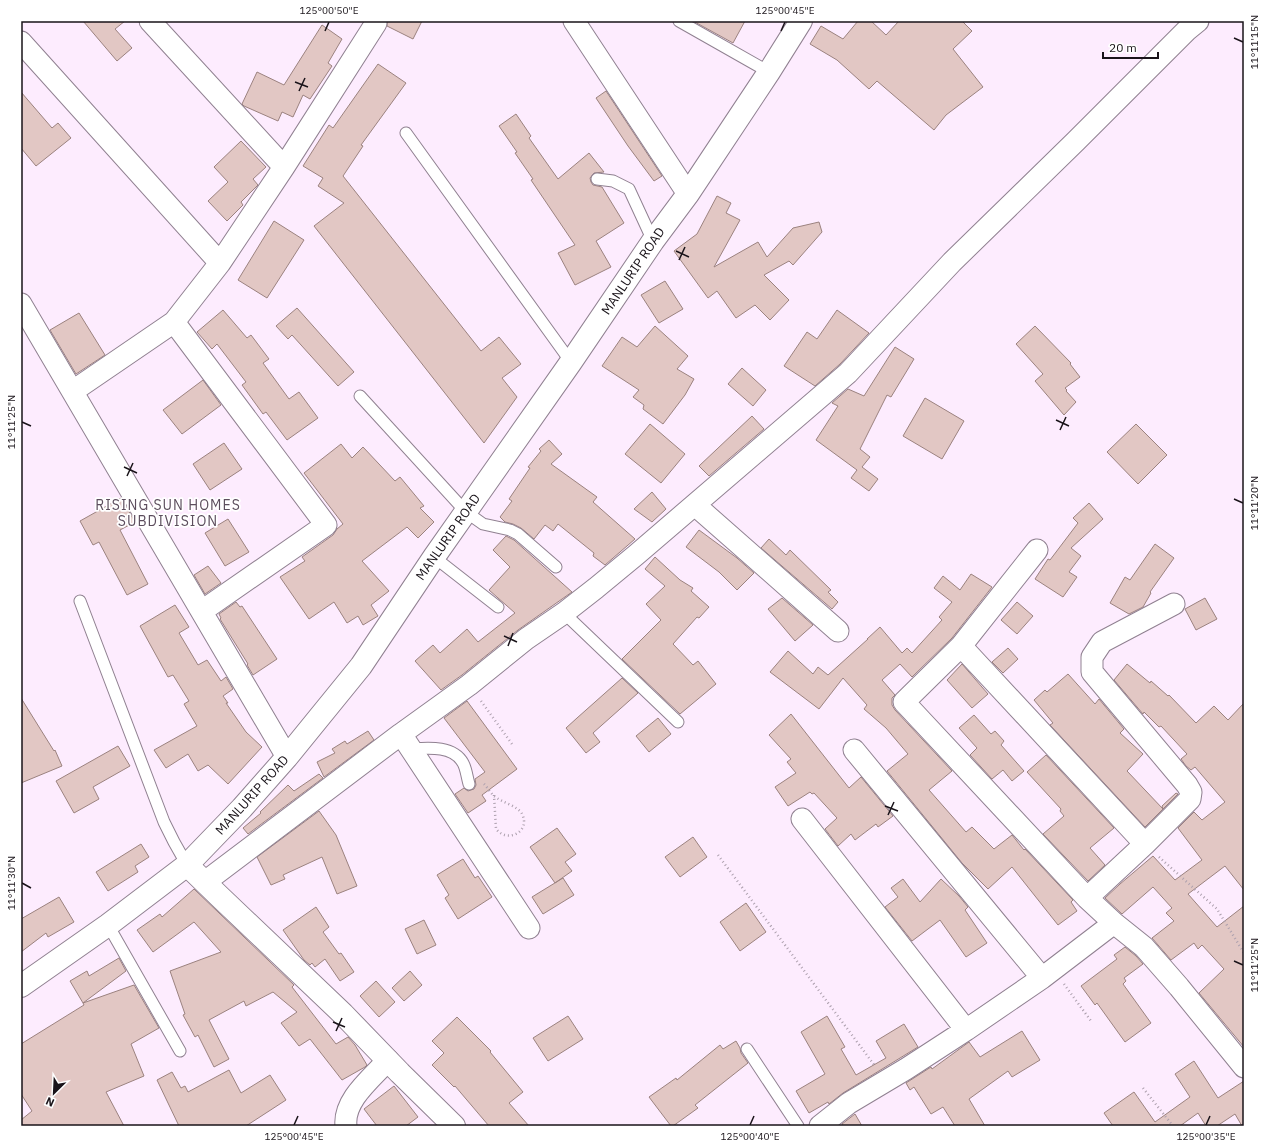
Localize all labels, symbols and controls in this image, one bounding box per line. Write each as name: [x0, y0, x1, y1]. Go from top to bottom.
text: 125°00'50"E: [299, 4, 359, 17]
text: 125°00'45"E: [755, 4, 815, 17]
text: 11°11'15"N: [1248, 15, 1261, 69]
scale bar: [1103, 34, 1158, 60]
text: 20 m: [1109, 40, 1137, 55]
street label: MANLURIP ROAD: [597, 224, 669, 318]
text: 11°11'25"N: [5, 395, 18, 449]
text: 11°11'20"N: [1248, 476, 1261, 530]
street label: MANLURIP ROAD: [412, 490, 484, 584]
district label: RISING SUN HOMES SUBDIVISION: [95, 496, 241, 530]
street label: MANLURIP ROAD: [212, 751, 292, 839]
text: 11°11'30"N: [5, 856, 18, 910]
text: 11°11'25"N: [1248, 938, 1261, 992]
north arrow: [34, 1073, 74, 1113]
text: N: [43, 1094, 56, 1110]
text: 125°00'45"E: [264, 1130, 324, 1143]
text: 125°00'40"E: [720, 1130, 780, 1143]
text: 125°00'35"E: [1176, 1130, 1236, 1143]

